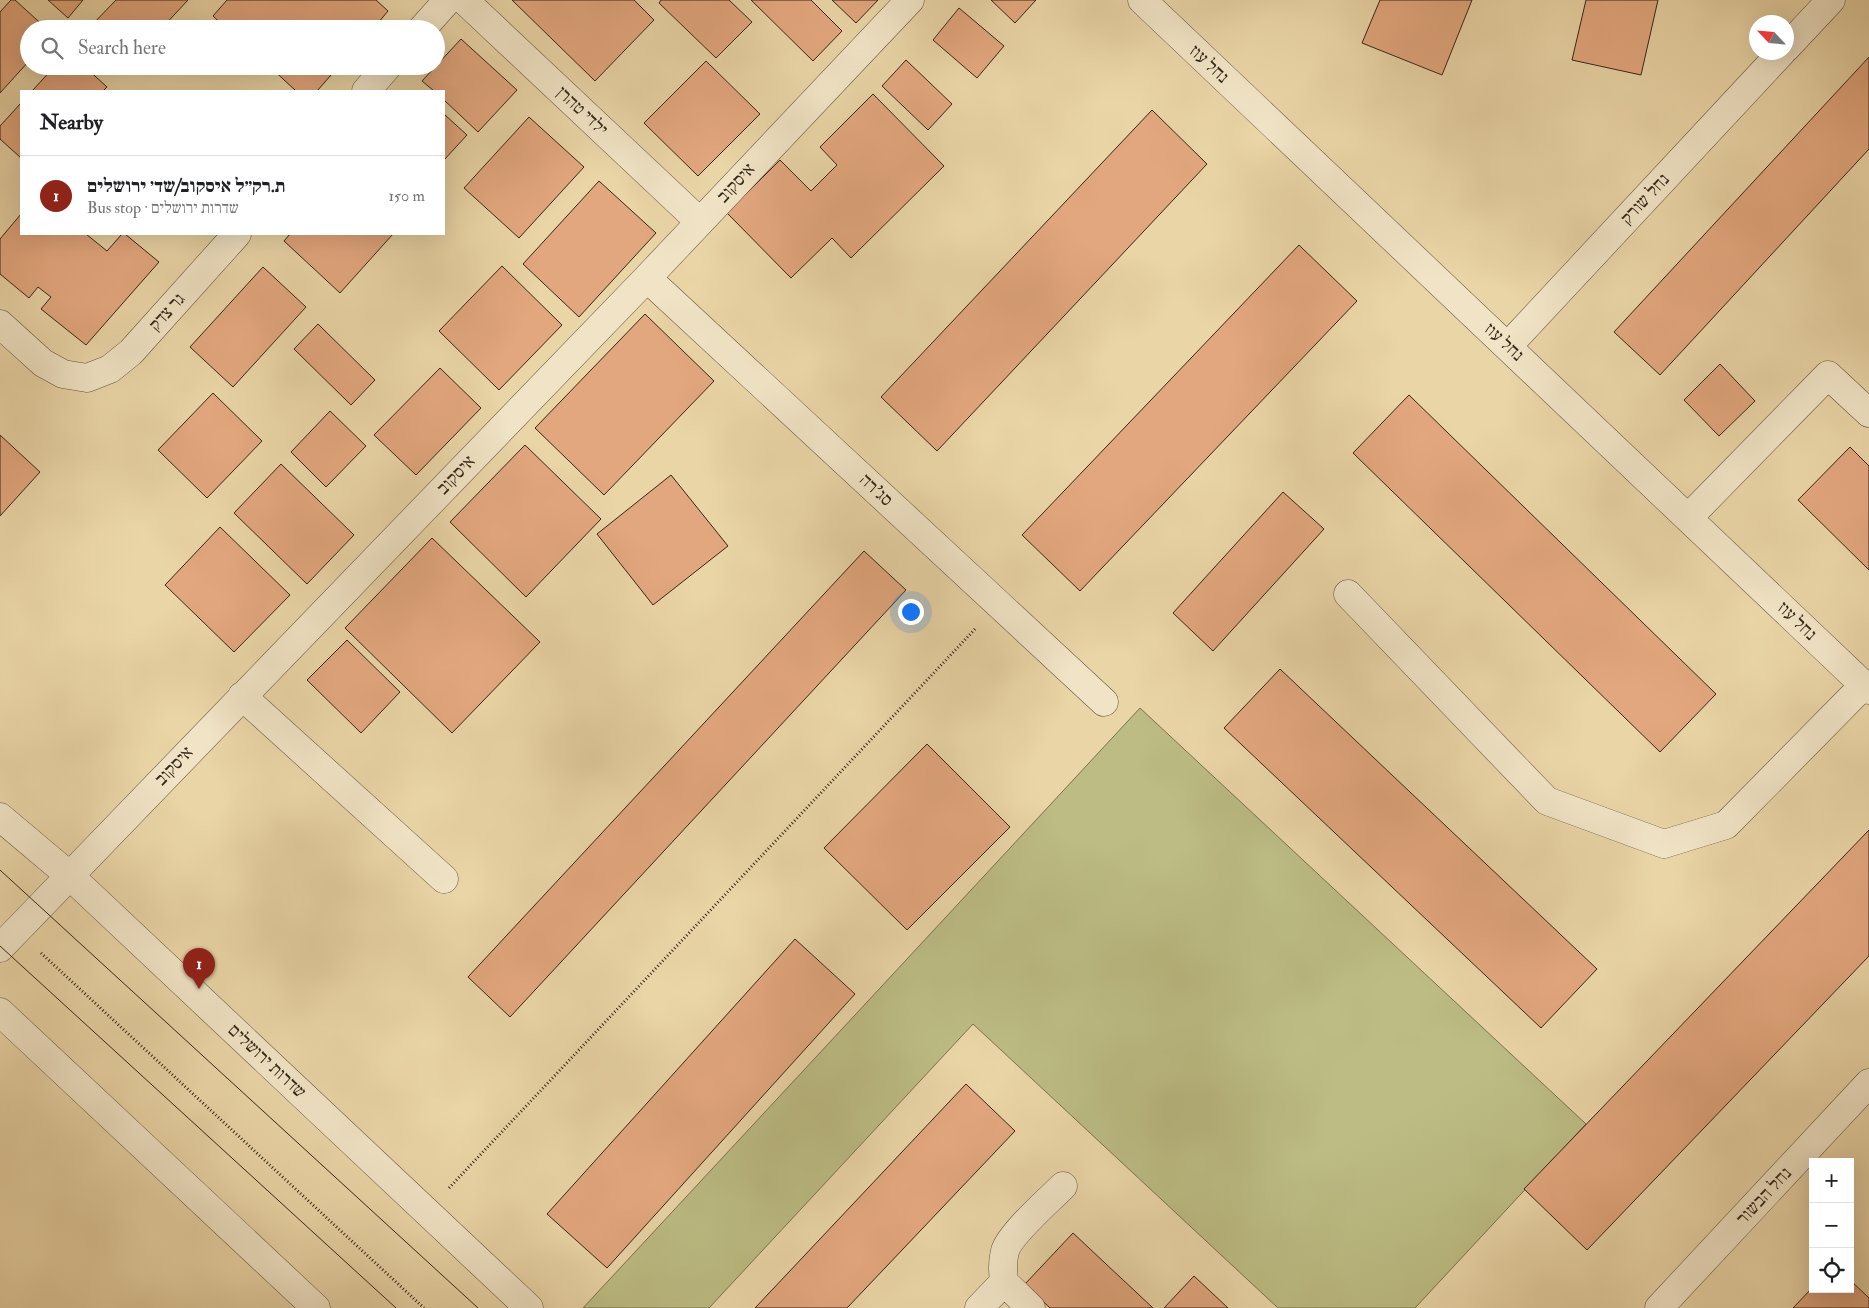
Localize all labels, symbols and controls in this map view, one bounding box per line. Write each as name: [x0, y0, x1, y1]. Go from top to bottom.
north arrow: [1749, 15, 1794, 60]
search box: [20, 20, 445, 75]
icon: search: [38, 34, 66, 62]
text: Search here: [78, 36, 166, 60]
street label: נחל עוז: [1184, 40, 1234, 88]
street label: ילדי טהרן: [551, 81, 613, 141]
text: Nearby: [40, 109, 103, 136]
street label: איסקוב: [712, 158, 760, 208]
street label: נחל שורק: [1615, 169, 1675, 229]
text: ת.רק״ל איסקוב/שד׳ ירושלים: [87, 174, 286, 198]
text: 1: [53, 186, 59, 206]
text: 150 m: [388, 186, 425, 206]
text: Bus stop · שדרות ירושלים: [87, 198, 239, 218]
street label: גר צדק: [144, 288, 190, 336]
street label: נחל עוז: [1479, 318, 1529, 366]
street label: איסקוב: [432, 450, 480, 500]
street label: סג'רה: [854, 469, 898, 511]
street label: נחל עוז: [1772, 597, 1822, 645]
your location: [898, 599, 924, 625]
street label: איסקוב: [150, 741, 198, 791]
pin: 1: [183, 948, 215, 989]
street label: שדרות ירושלים: [223, 1019, 311, 1103]
map controls: [1809, 1158, 1854, 1293]
button: +: [1809, 1158, 1854, 1203]
street label: נחל הבשור: [1731, 1162, 1797, 1230]
button: −: [1809, 1203, 1854, 1248]
button: locate: [1809, 1248, 1854, 1293]

